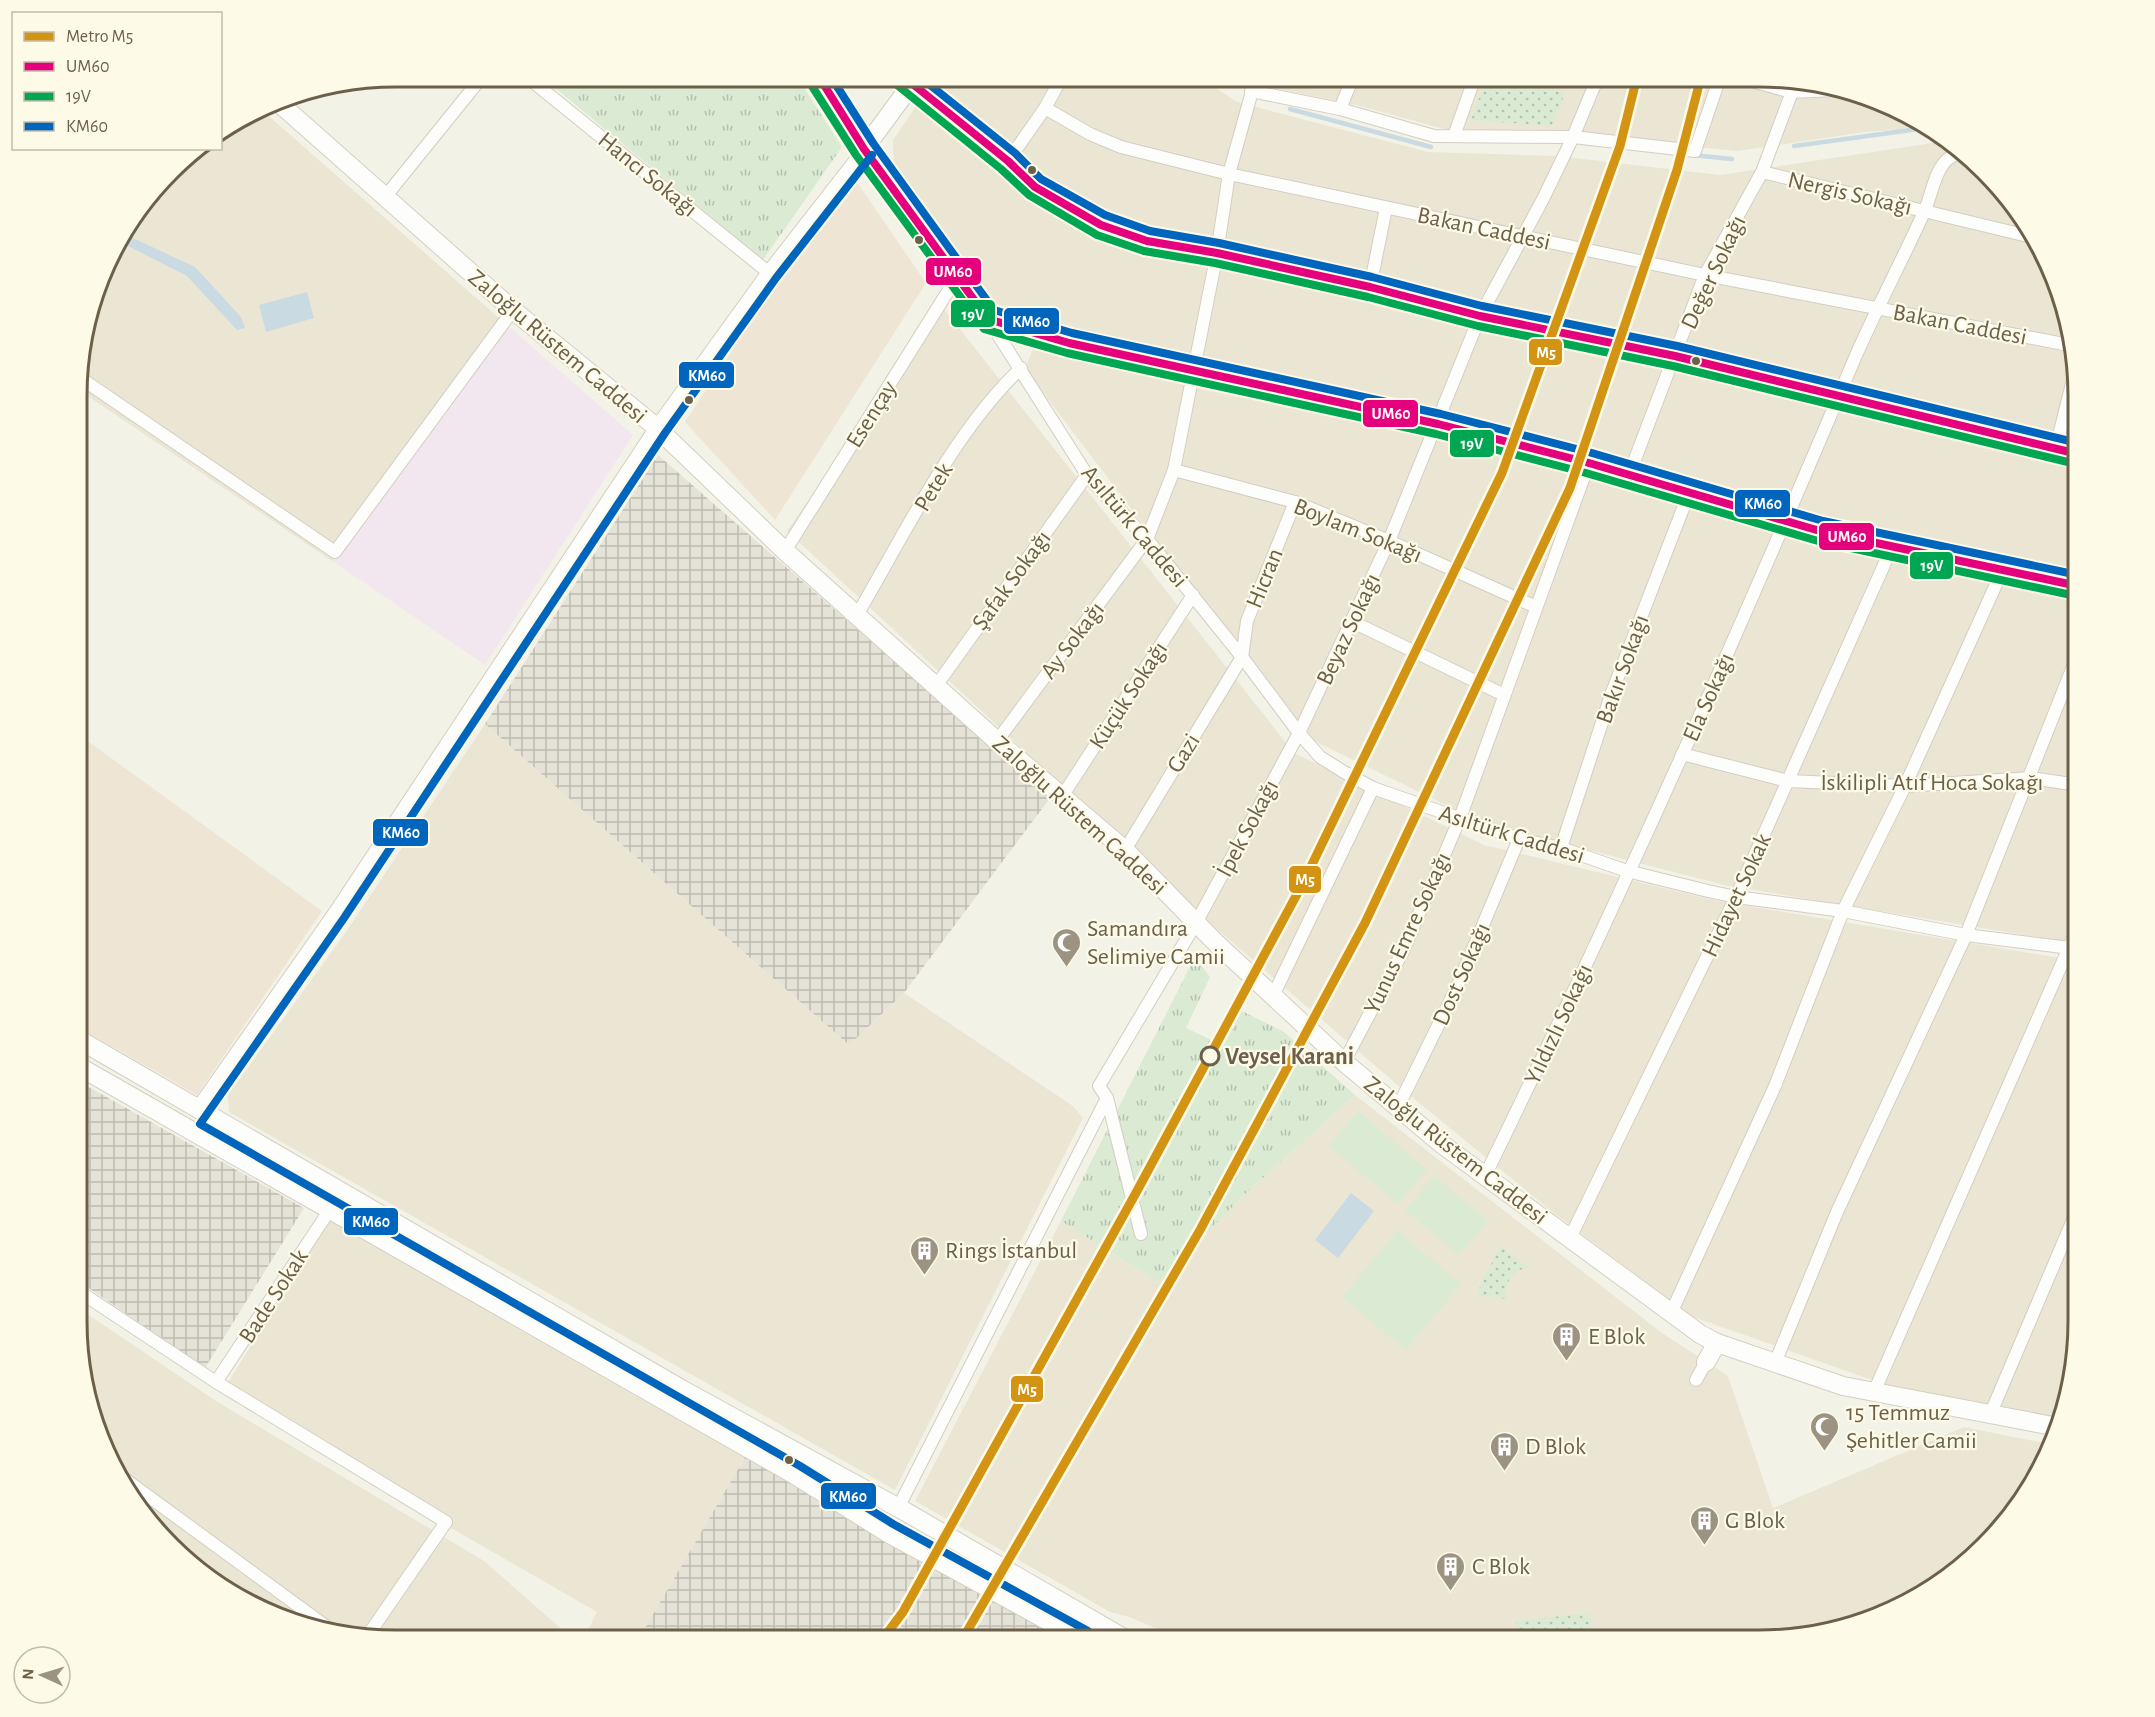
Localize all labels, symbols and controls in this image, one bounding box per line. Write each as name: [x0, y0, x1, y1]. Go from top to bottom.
legend: [12, 12, 222, 150]
text: Metro M5: [66, 28, 133, 46]
text: UM60: [66, 58, 109, 76]
text: 19V: [66, 88, 92, 106]
text: KM60: [66, 118, 108, 136]
street label: Hancı Sokağı: [593, 128, 701, 222]
unlabelled marker: [1026, 164, 1038, 176]
street label: Nergis Sokağı: [1785, 168, 1914, 220]
street label: Bakan Caddesi: [1415, 203, 1553, 255]
street label: Değer Sokağı: [1677, 212, 1751, 333]
unlabelled marker: [913, 234, 925, 246]
line badge: UM60: [925, 257, 982, 286]
text: UM60: [933, 264, 973, 280]
street label: Zaloğlu Rüstem Caddesi: [463, 265, 651, 428]
line badge: 19V: [950, 299, 996, 328]
street label: Bakan Caddesi: [1891, 300, 2029, 350]
text: 19V: [962, 307, 985, 323]
line badge: KM60: [1003, 307, 1060, 335]
text: KM60: [1012, 314, 1050, 330]
line badge: M5: [1528, 338, 1563, 366]
text: M5: [1536, 345, 1556, 361]
unlabelled marker: [1690, 355, 1702, 367]
line badge: KM60: [678, 361, 735, 389]
text: KM60: [688, 368, 726, 384]
street label: Esençay: [842, 377, 902, 452]
unlabelled marker: [683, 394, 695, 406]
line badge: UM60: [1362, 399, 1419, 428]
text: UM60: [1371, 406, 1411, 422]
line badge: 19V: [1449, 429, 1495, 458]
text: 19V: [1461, 436, 1484, 452]
street label: Petek: [910, 459, 958, 516]
street label: Asıltürk Caddesi: [1077, 461, 1192, 592]
line badge: KM60: [1734, 489, 1791, 518]
street label: Boylam Sokağı: [1290, 494, 1425, 568]
text: KM60: [1744, 496, 1782, 512]
line badge: UM60: [1818, 522, 1875, 551]
street label: Şafak Sokağı: [968, 526, 1056, 635]
text: UM60: [1827, 529, 1867, 545]
street label: Hicran: [1242, 545, 1288, 612]
line badge: 19V: [1909, 551, 1954, 580]
text: 19V: [1921, 558, 1944, 574]
street label: Beyaz Sokağı: [1313, 570, 1385, 689]
street label: Ay Sokağı: [1036, 598, 1109, 683]
street label: Bakır Sokağı: [1592, 612, 1654, 727]
street label: Küçük Sokağı: [1085, 637, 1172, 754]
street label: Ela Sokağı: [1679, 649, 1739, 745]
street label: Gazi: [1163, 730, 1205, 777]
street label: Zaloğlu Rüstem Caddesi: [988, 732, 1171, 900]
street label: İskilipli Atıf Hoca Sokağı: [1821, 770, 2043, 795]
street label: İpek Sokağı: [1211, 775, 1283, 881]
street label: Asıltürk Caddesi: [1436, 801, 1587, 869]
line badge: KM60: [372, 818, 429, 847]
text: KM60: [382, 825, 420, 841]
street label: Hidayet Sokak: [1698, 830, 1776, 961]
street label: Yunus Emre Sokağı: [1360, 849, 1456, 1018]
line badge: M5: [1288, 865, 1322, 894]
text: M5: [1295, 872, 1315, 888]
place label: Samandıra Selimiye Camii: [1087, 917, 1225, 969]
street label: Dost Sokağı: [1429, 920, 1495, 1029]
mosque icon: Samandıra Selimiye Camii: [1050, 926, 1082, 968]
street label: Yıldızlı Sokağı: [1521, 961, 1597, 1088]
place label: Veysel Karani: [1225, 1045, 1354, 1069]
marker: Veysel Karani: [1200, 1046, 1220, 1066]
street label: Zaloğlu Rüstem Caddesi: [1359, 1072, 1551, 1229]
line badge: KM60: [343, 1207, 399, 1236]
text: KM60: [352, 1214, 390, 1230]
building icon: Rings İstanbul: [908, 1234, 940, 1276]
place label: Rings İstanbul: [945, 1238, 1077, 1263]
street label: Bade Sokak: [235, 1245, 313, 1348]
building icon: E Blok: [1551, 1320, 1583, 1362]
place label: E Blok: [1588, 1325, 1645, 1349]
line badge: M5: [1010, 1375, 1044, 1403]
text: M5: [1017, 1382, 1037, 1398]
place label: 15 Temmuz Şehitler Camii: [1846, 1401, 1977, 1453]
mosque icon: 15 Temmuz Şehitler Camii: [1809, 1410, 1841, 1452]
building icon: D Blok: [1488, 1430, 1520, 1472]
place label: D Blok: [1525, 1435, 1586, 1459]
unlabelled marker: [783, 1454, 795, 1466]
line badge: KM60: [820, 1482, 877, 1510]
text: KM60: [829, 1489, 867, 1505]
building icon: G Blok: [1688, 1504, 1720, 1546]
place label: G Blok: [1725, 1509, 1785, 1533]
building icon: C Blok: [1435, 1550, 1467, 1592]
place label: C Blok: [1472, 1555, 1530, 1579]
north arrow: [12, 1645, 72, 1705]
text: N: [20, 1668, 36, 1680]

